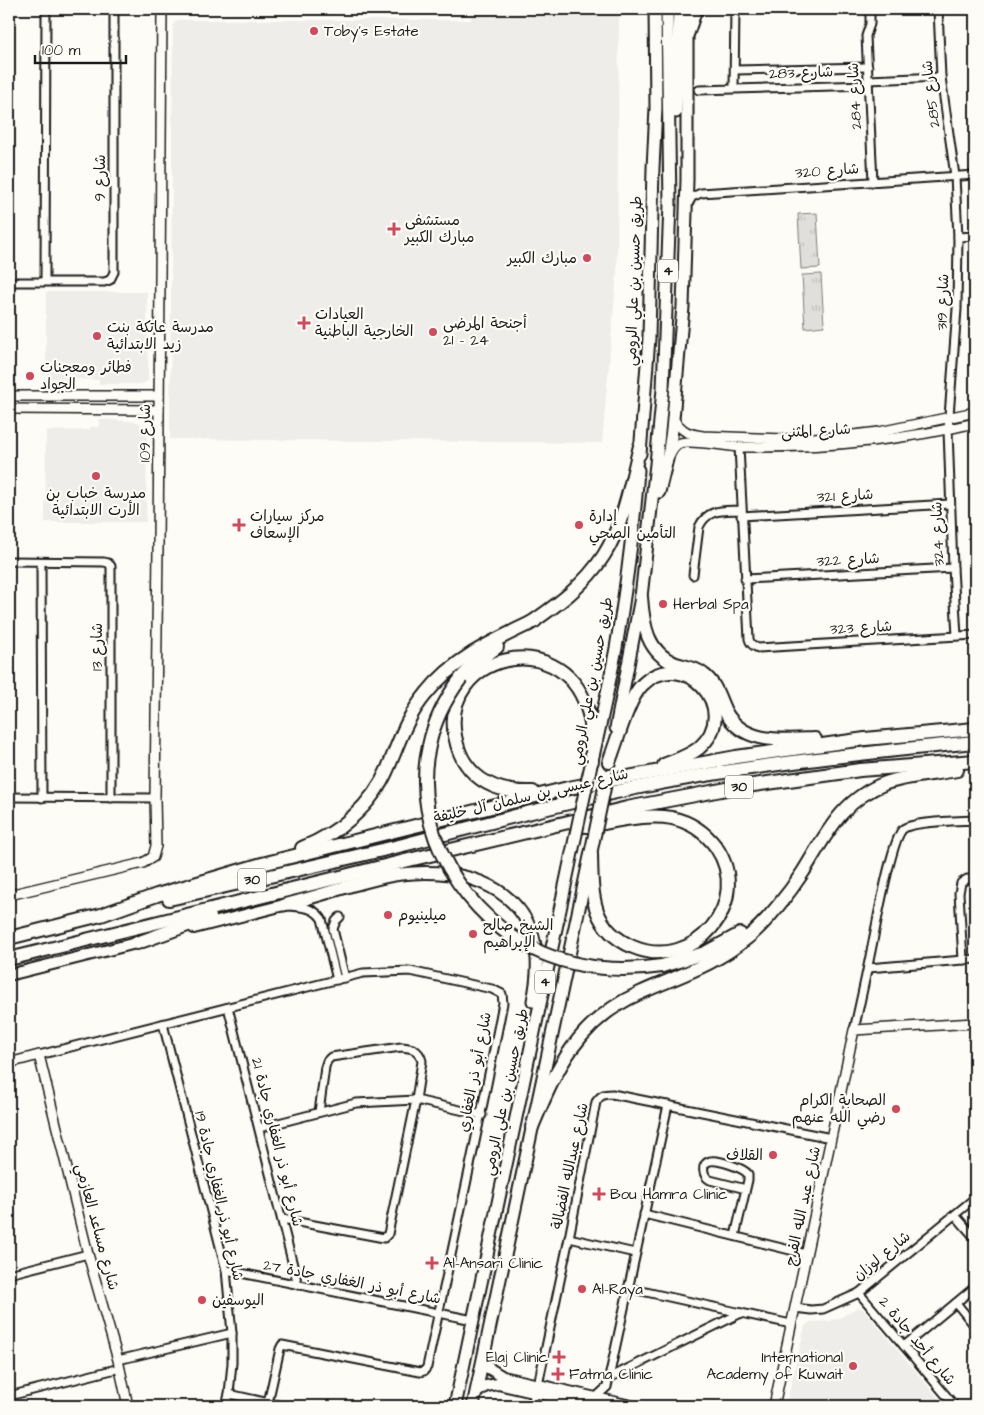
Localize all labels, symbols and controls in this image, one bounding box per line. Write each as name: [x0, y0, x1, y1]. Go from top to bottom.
place label: Toby's Estate: [324, 21, 419, 43]
marker: Toby's Estate: [308, 25, 320, 37]
scale bar: [35, 32, 126, 64]
text: 100 m: [42, 40, 81, 61]
street label: شارع 285: [916, 59, 946, 129]
street label: شارع 283: [768, 61, 834, 85]
street label: شارع 284: [843, 62, 867, 130]
street label: شارع 9: [90, 154, 111, 202]
street label: شارع 320: [794, 158, 860, 184]
street label: طريق حسين بن علي الرومي: [621, 195, 649, 367]
place label: مستشفى مبارك الكبير: [403, 210, 475, 248]
marker: مستشفى مبارك الكبير: [387, 222, 401, 236]
place label: مبارك الكبير: [505, 248, 577, 269]
marker: مبارك الكبير: [581, 252, 593, 264]
road number: 4: [658, 260, 678, 282]
street label: شارع 319: [932, 273, 954, 331]
place label: العيادات الخارجية الباطنية: [315, 304, 413, 342]
place label: أجنحة المرضى 21 - 24: [443, 313, 527, 351]
marker: العيادات الخارجية الباطنية: [297, 316, 311, 330]
place label: مدرسة عاتكة بنت زيد الابتدائية: [107, 317, 214, 355]
marker: أجنحة المرضى 21 - 24: [427, 326, 439, 338]
marker: مدرسة عاتكة بنت زيد الابتدائية: [91, 330, 103, 342]
place label: فطائر ومعجنات الجواد: [40, 357, 132, 395]
marker: فطائر ومعجنات الجواد: [24, 370, 36, 382]
street label: شارع 109: [135, 404, 156, 462]
street label: شارع المثنى: [781, 419, 851, 443]
marker: مدرسة خباب بن الأرت الابتدائية: [90, 470, 102, 482]
place label: مدرسة خباب بن الأرت الابتدائية: [46, 483, 146, 521]
street label: شارع 321: [816, 484, 874, 508]
street label: شارع 324: [926, 501, 950, 567]
place label: مركز سيارات الإسعاف: [250, 506, 324, 544]
place label: إدارة التأمين الصحي: [589, 506, 676, 546]
marker: مركز سيارات الإسعاف: [232, 518, 246, 532]
marker: إدارة التأمين الصحي: [573, 519, 585, 531]
street label: شارع 322: [816, 548, 880, 572]
place label: Herbal Spa: [673, 594, 749, 615]
street label: طريق حسين بن علي الرومي: [565, 595, 621, 767]
marker: Herbal Spa: [657, 598, 669, 610]
street label: شارع 323: [829, 616, 893, 640]
street label: شارع 13: [87, 623, 108, 671]
street label: شارع عيسى بن سلمان آل خليفة: [431, 763, 631, 829]
road number: 30: [725, 776, 753, 799]
road number: 30: [238, 868, 266, 892]
place label: ميلينيوم: [398, 905, 446, 927]
marker: ميلينيوم: [382, 909, 394, 921]
place label: الشيخ صالح الإبراهيم: [483, 915, 553, 954]
marker: الشيخ صالح الإبراهيم: [467, 928, 479, 940]
road number: 4: [535, 970, 555, 994]
street label: طريق حسين بن علي الرومي: [478, 1006, 536, 1178]
street label: شارع أبو ذر الغفاري: [453, 1010, 497, 1134]
street label: شارع أبو ذر الغفاري جادة 21: [246, 1055, 308, 1229]
place label: الصحابة الكرام رضي الله عنهم: [792, 1090, 886, 1130]
street label: شارع عبدالله الفضالة: [546, 1101, 594, 1231]
marker: الصحابة الكرام رضي الله عنهم: [890, 1103, 902, 1115]
street label: شارع أبو ذر الغفاري جادة 19: [189, 1109, 249, 1283]
street label: شارع عبد الله الفرج: [780, 1144, 826, 1268]
place label: القلاف: [726, 1145, 763, 1166]
marker: القلاف: [767, 1149, 779, 1161]
street label: شارع مساعد العازمي: [68, 1161, 124, 1293]
place label: Bou Hamra Clinic: [610, 1184, 728, 1205]
marker: Bou Hamra Clinic: [592, 1187, 606, 1201]
street label: شارع لوزان: [849, 1226, 915, 1286]
place label: Al-Ansari Clinic: [443, 1253, 543, 1274]
street label: شارع أبو ذر الغفاري جادة 27: [261, 1254, 443, 1310]
marker: Al-Ansari Clinic: [425, 1256, 439, 1270]
place label: Al-Raya: [592, 1279, 643, 1301]
marker: Al-Raya: [576, 1283, 588, 1295]
place label: اليوسفين: [212, 1290, 264, 1311]
street label: شارع أحد جادة 2: [874, 1292, 960, 1390]
marker: اليوسفين: [196, 1294, 208, 1306]
place label: Elaj Clinic: [486, 1347, 548, 1368]
place label: International Academy of Kuwait: [706, 1347, 843, 1386]
marker: Elaj Clinic: [552, 1350, 566, 1364]
marker: International Academy of Kuwait: [847, 1360, 859, 1372]
place label: Fatma Clinic: [569, 1364, 653, 1385]
marker: Fatma Clinic: [551, 1367, 565, 1381]

